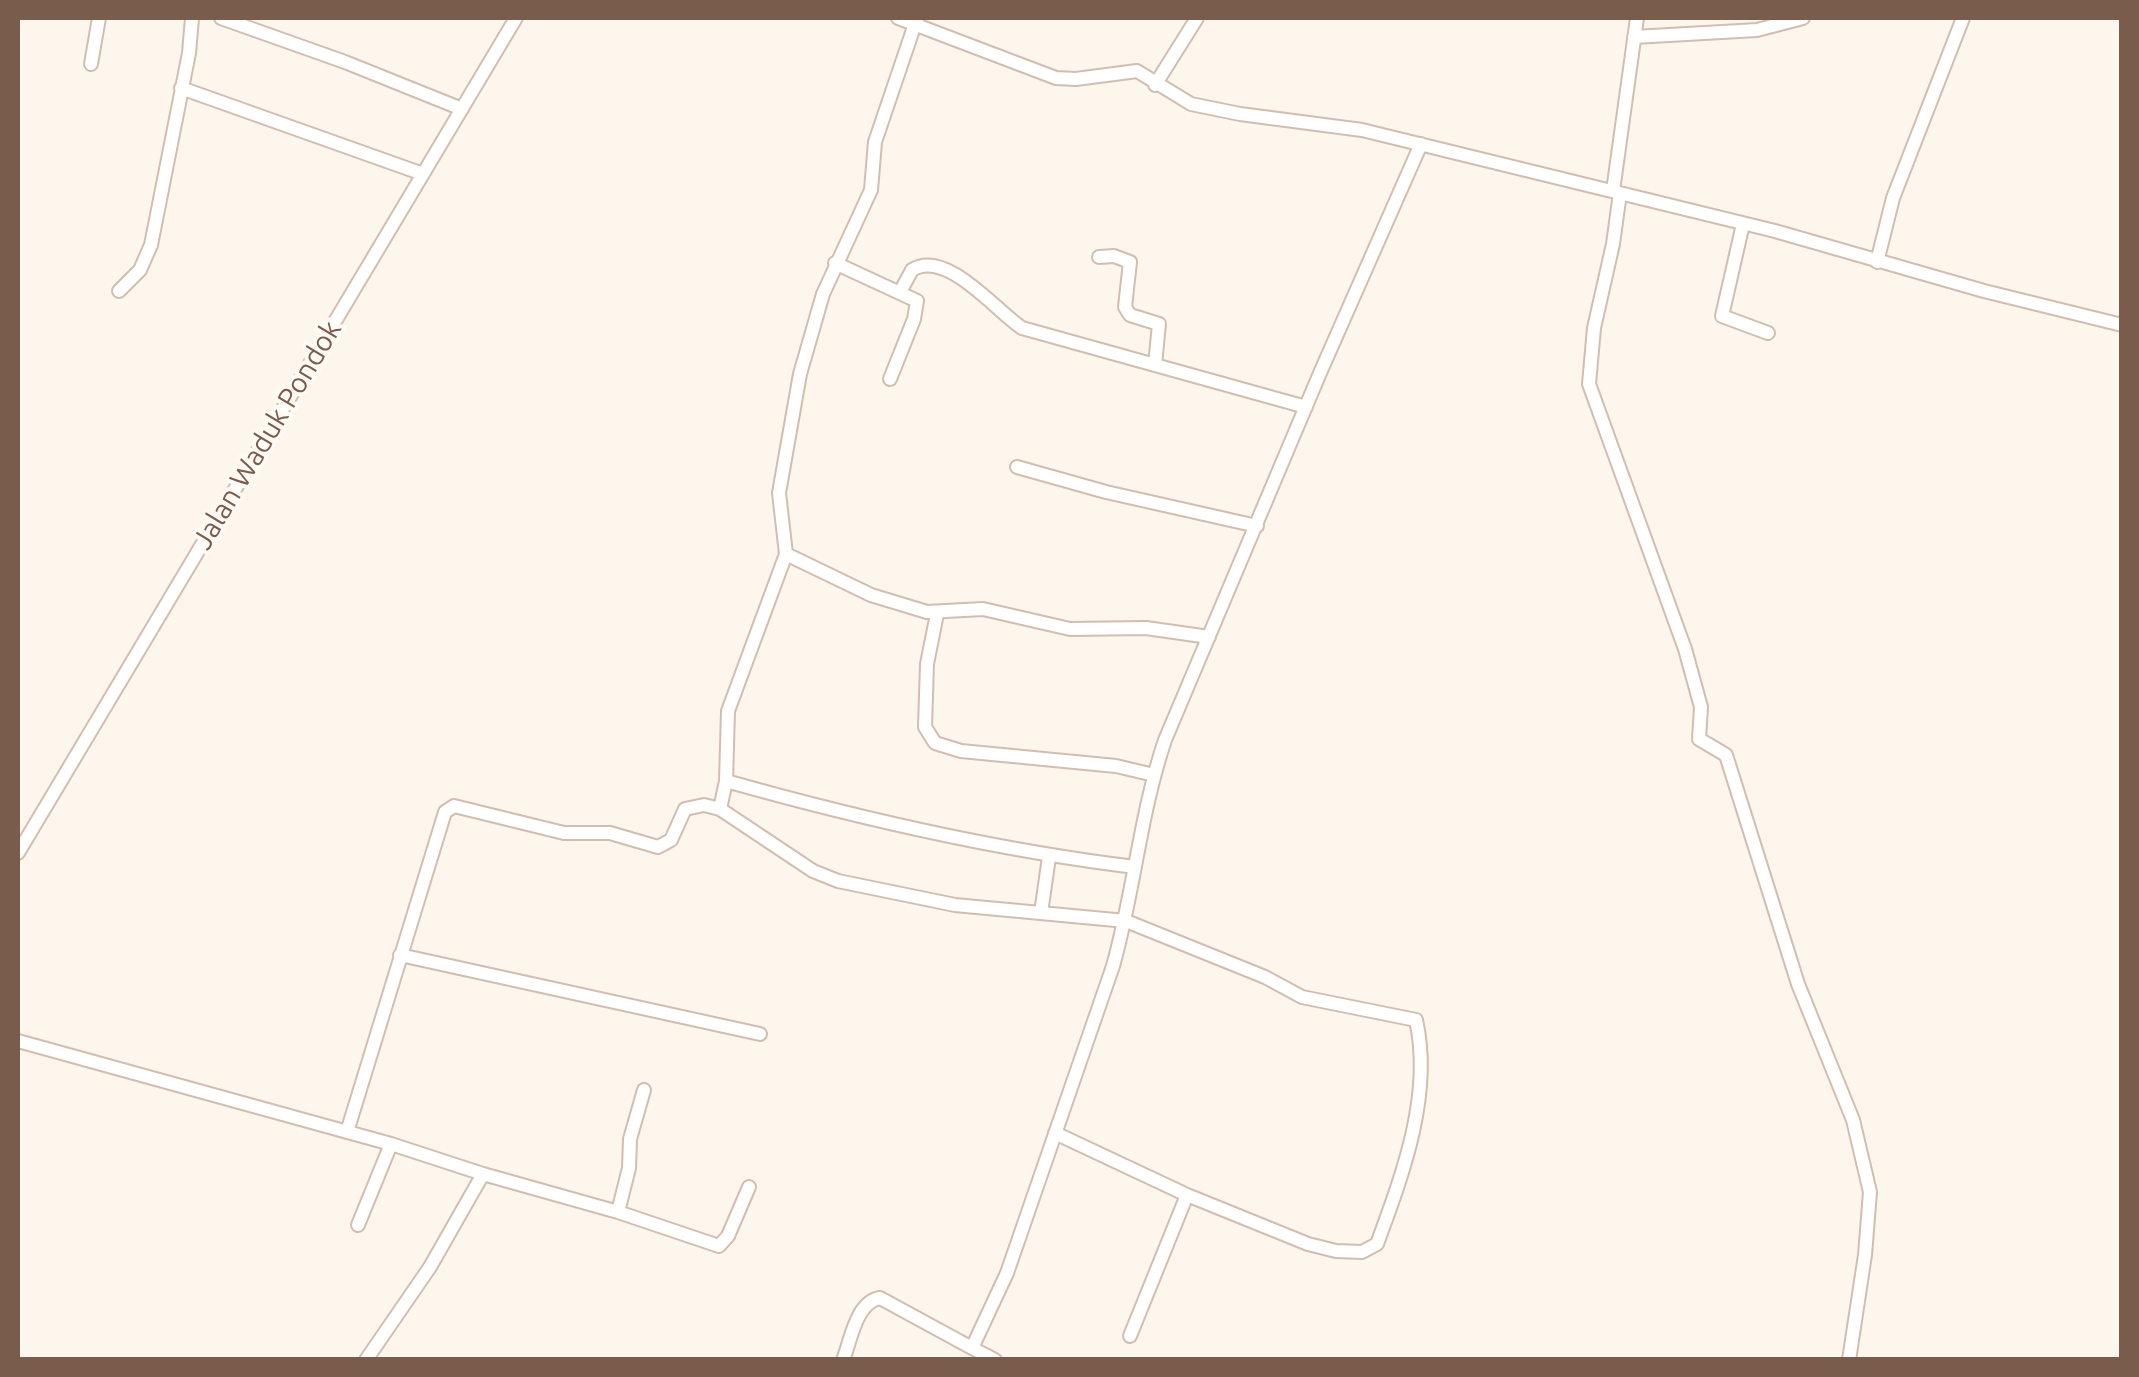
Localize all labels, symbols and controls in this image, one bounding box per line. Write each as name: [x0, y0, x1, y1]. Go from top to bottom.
street label: Jalan Waduk Pondok: [185, 315, 349, 555]

